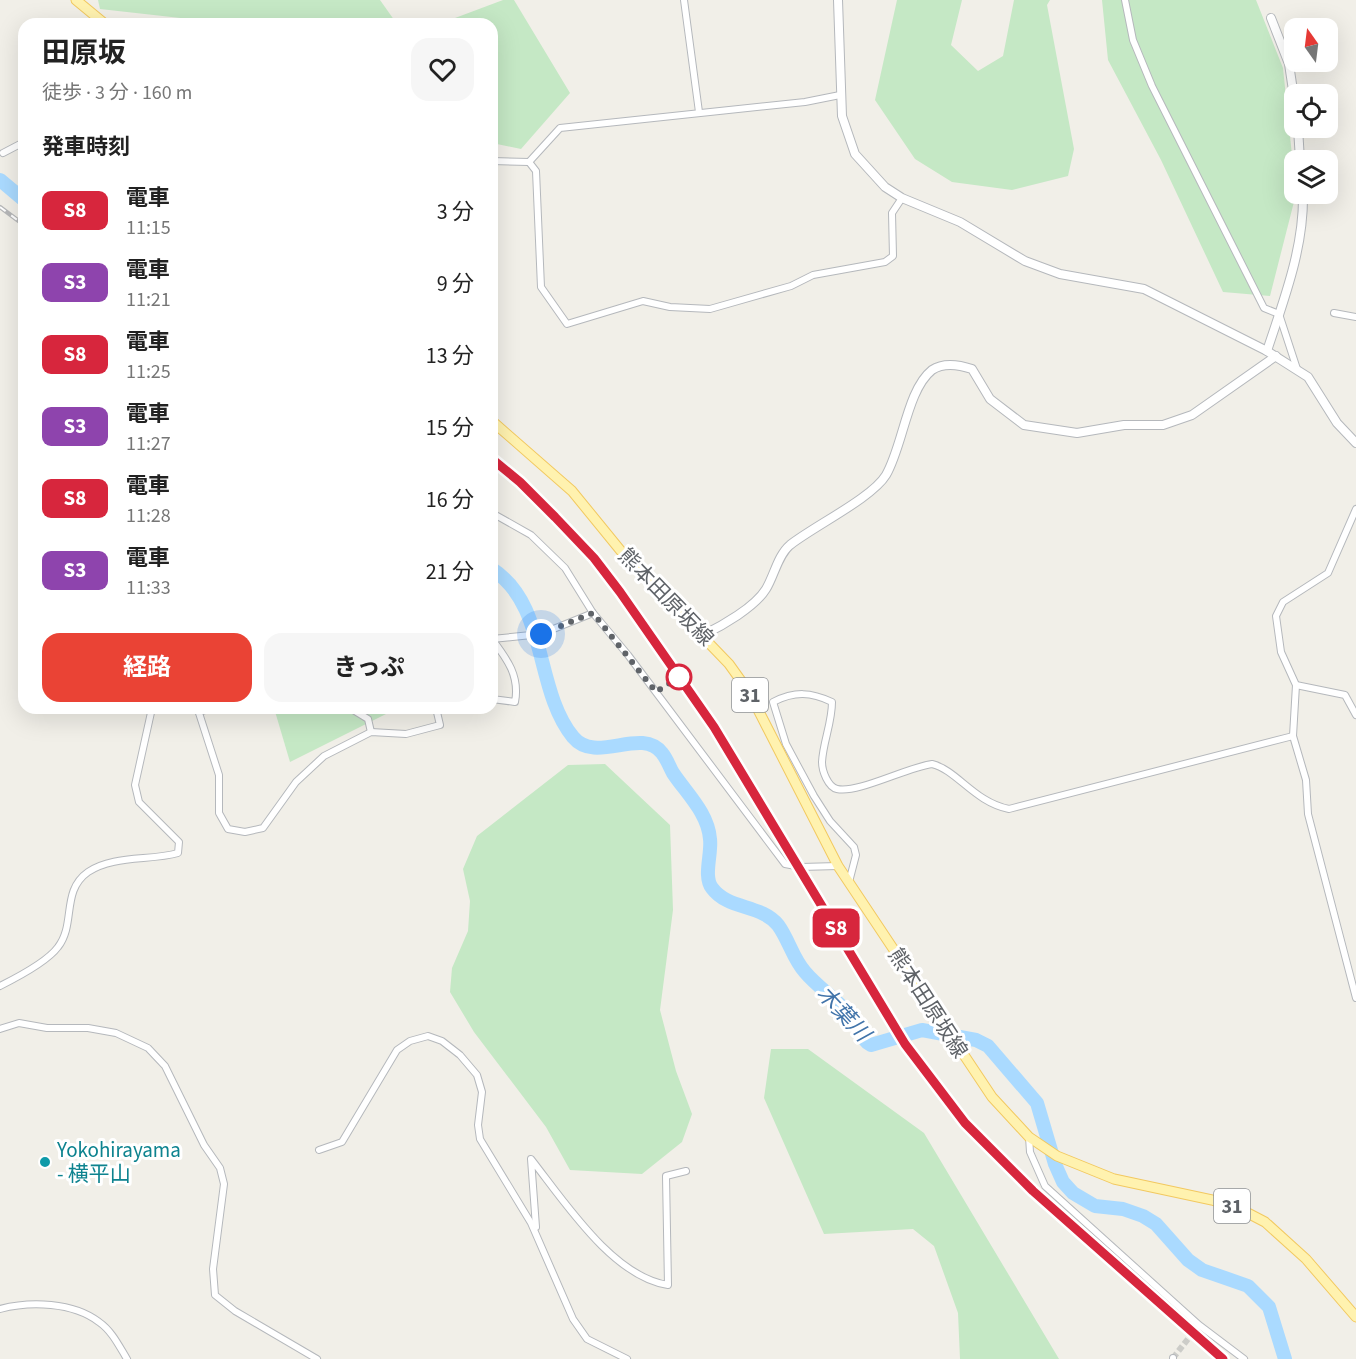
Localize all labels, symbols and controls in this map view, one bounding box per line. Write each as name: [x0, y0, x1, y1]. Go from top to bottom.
north arrow: [1284, 18, 1338, 72]
map controls: [1284, 18, 1338, 204]
text: 田原坂: [42, 33, 126, 73]
button: heart: [411, 38, 474, 101]
text: 徒歩 · 3 分 · 160 m: [42, 79, 192, 107]
button: locate: [1284, 84, 1338, 138]
text: 発車時刻: [42, 131, 130, 163]
button: layers: [1284, 150, 1338, 204]
text: 電車: [126, 182, 170, 214]
text: S8: [64, 195, 86, 225]
text: 3 分: [437, 196, 474, 228]
text: 11:15: [126, 214, 171, 242]
text: 電車: [126, 254, 170, 286]
text: S3: [64, 267, 86, 297]
text: 9 分: [437, 268, 474, 300]
text: 11:21: [126, 286, 171, 314]
text: 電車: [126, 326, 170, 358]
text: S8: [64, 339, 86, 369]
text: 13 分: [426, 340, 474, 372]
text: 11:25: [126, 358, 171, 386]
text: 電車: [126, 398, 170, 430]
text: S3: [64, 411, 86, 441]
text: 15 分: [426, 412, 474, 444]
text: 11:27: [126, 430, 171, 458]
text: 電車: [126, 470, 170, 502]
text: S8: [64, 483, 86, 513]
text: 16 分: [426, 484, 474, 516]
text: 11:28: [126, 502, 171, 530]
street label: 熊本田原坂線: [611, 541, 721, 653]
text: 電車: [126, 542, 170, 574]
text: S3: [64, 555, 86, 585]
text: 21 分: [426, 556, 474, 588]
text: 11:33: [126, 574, 171, 602]
your location: [526, 619, 556, 649]
button: 経路: [42, 633, 252, 702]
button: きっぷ: [264, 633, 474, 702]
unlabelled marker: [666, 664, 692, 690]
road number: 31: [732, 678, 768, 712]
line badge: S8: [809, 908, 863, 948]
text: S8: [825, 913, 847, 943]
street label: 熊本田原坂線: [881, 942, 975, 1064]
water label: 木葉川: [809, 979, 879, 1050]
place label: Yokohirayama - 横平山: [56, 1135, 181, 1189]
marker: Yokohirayama - 横平山: [38, 1155, 52, 1169]
road number: 31: [1214, 1189, 1250, 1223]

